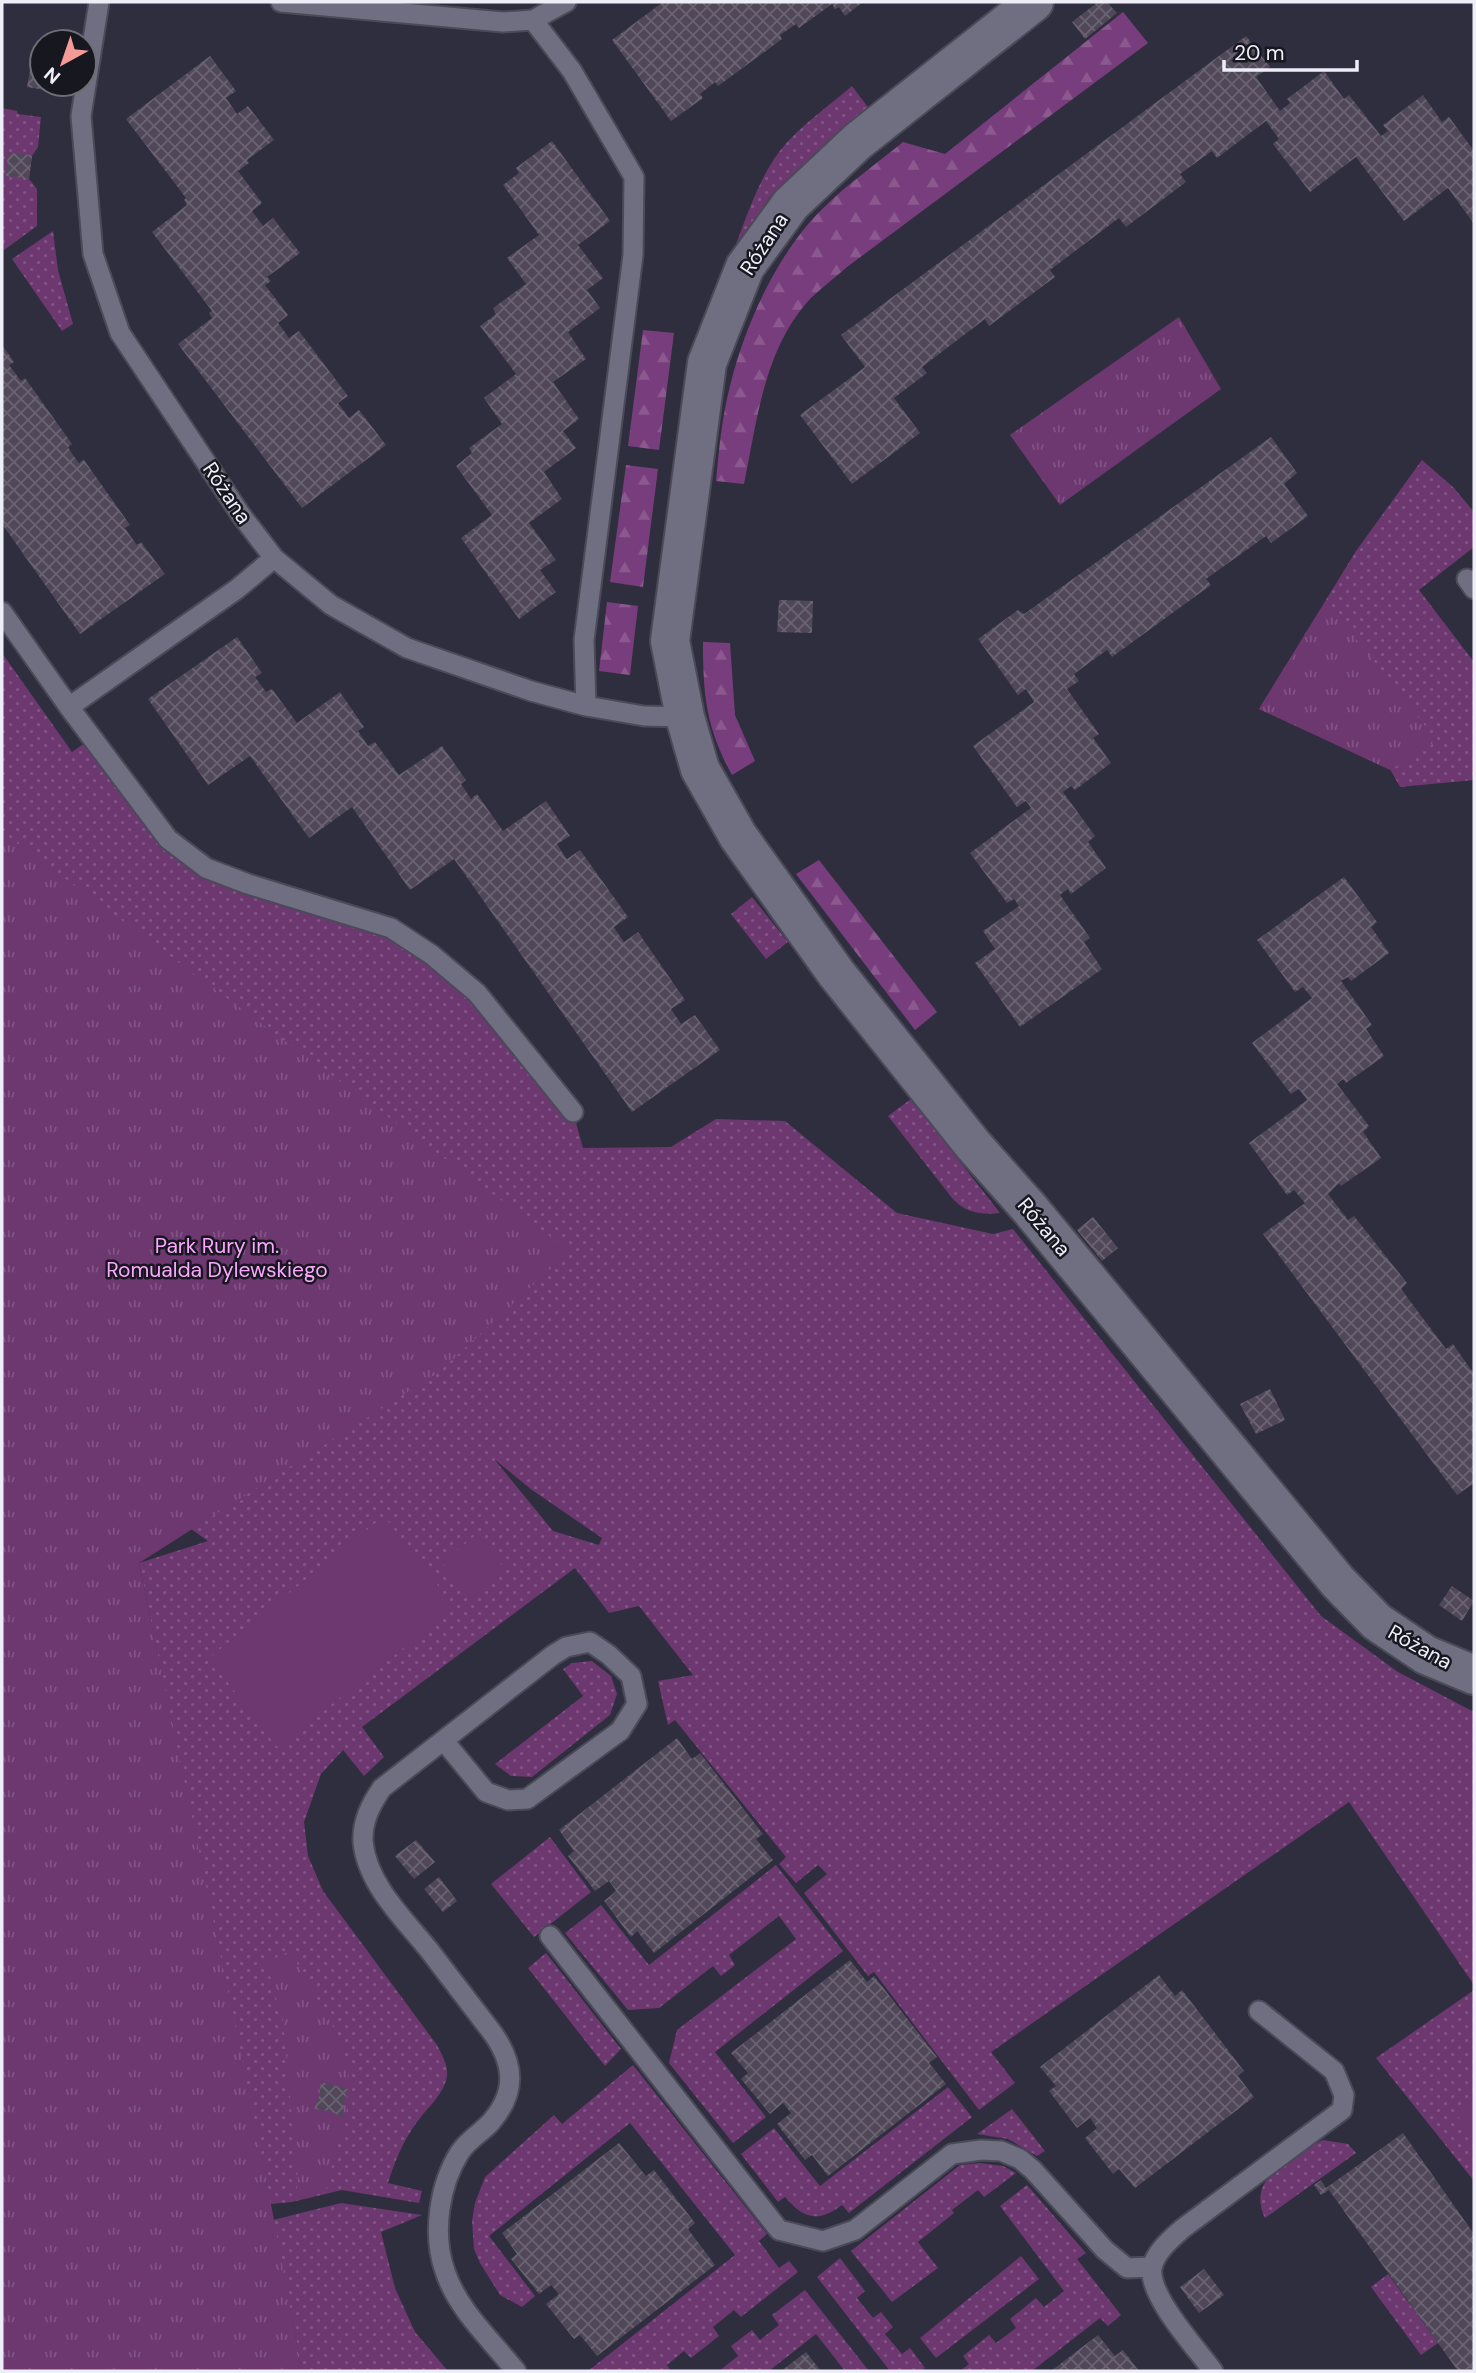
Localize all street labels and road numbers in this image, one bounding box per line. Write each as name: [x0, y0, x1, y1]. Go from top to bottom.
street label: Różana: [734, 208, 794, 280]
street label: Różana: [196, 457, 258, 529]
street label: Różana: [1011, 1192, 1077, 1262]
street label: Różana: [1383, 1618, 1457, 1676]

